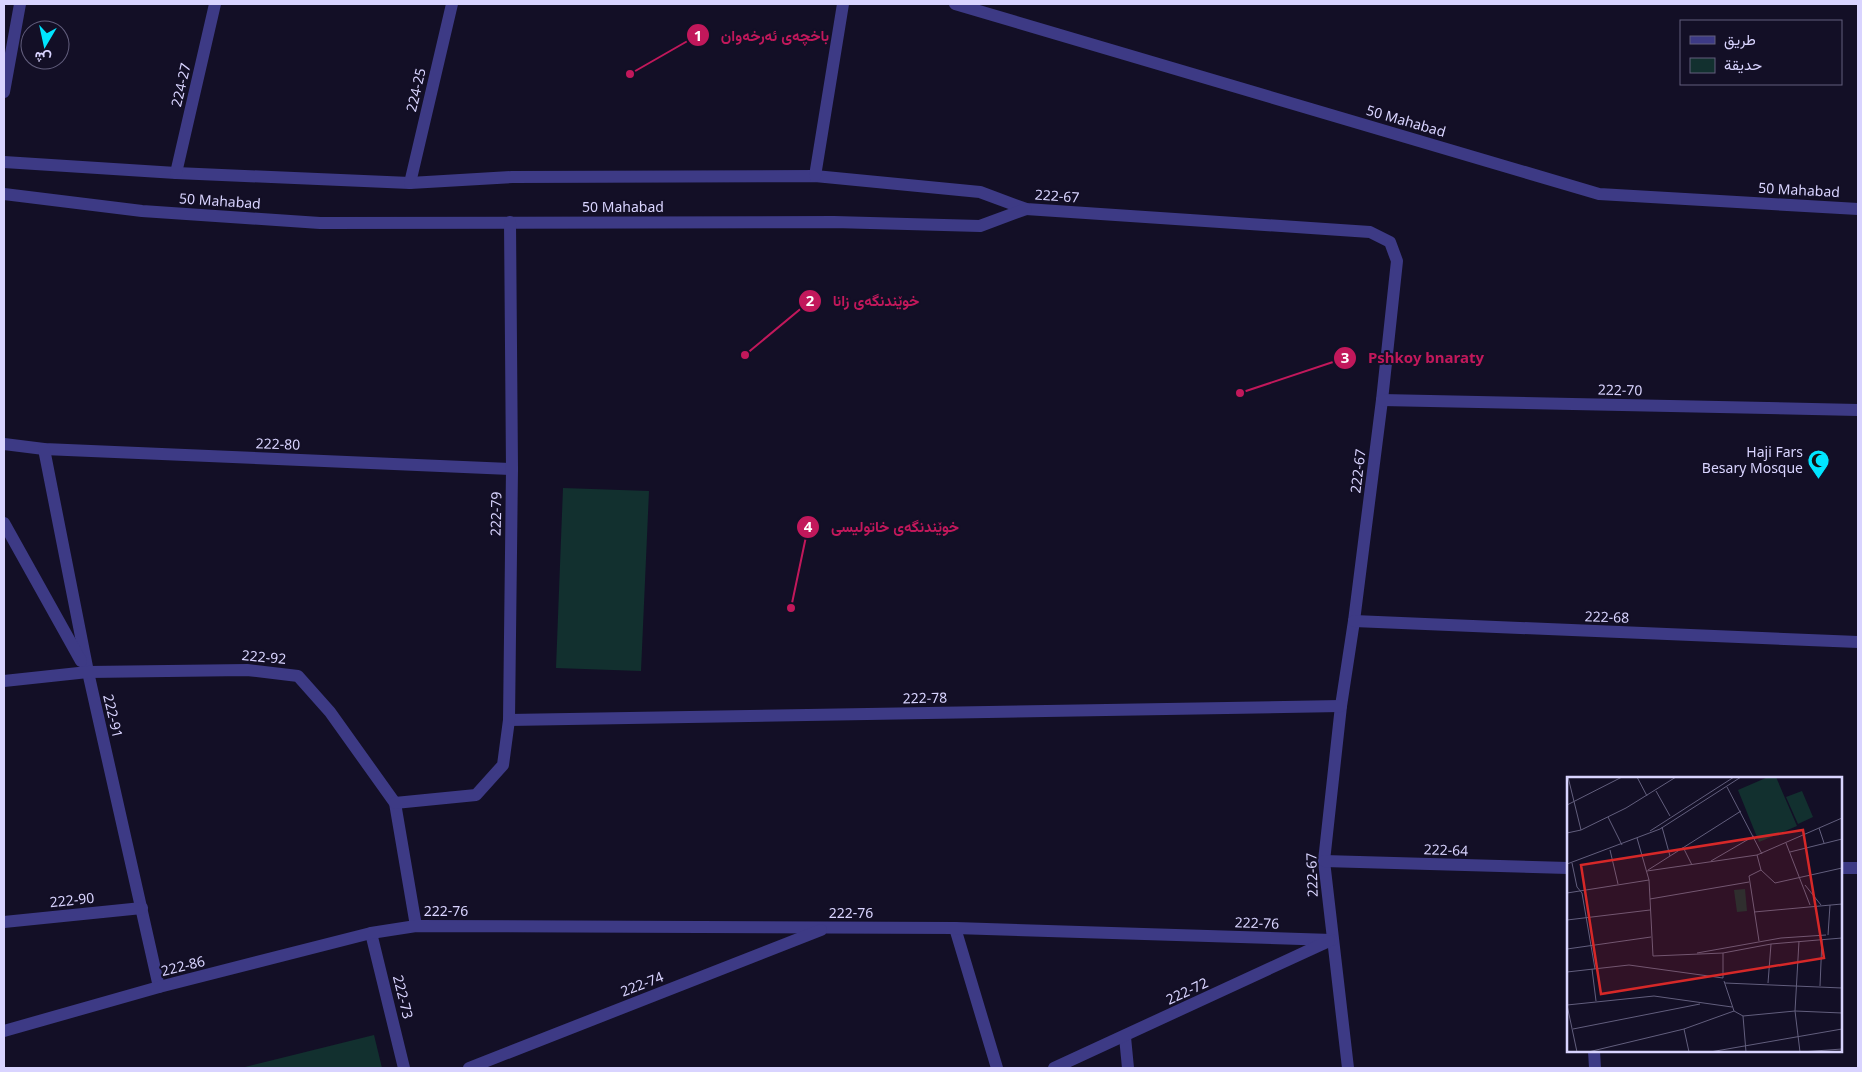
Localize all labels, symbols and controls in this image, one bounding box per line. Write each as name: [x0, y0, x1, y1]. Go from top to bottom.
north arrow: [20, 20, 70, 70]
callout: باخچەی ئەرخەوان: [686, 20, 839, 50]
legend: [1680, 20, 1842, 85]
text: 1: [694, 25, 702, 45]
text: باخچەی ئەرخەوان: [721, 25, 829, 46]
text: طريق: [1724, 29, 1756, 50]
text: ش: [33, 48, 53, 69]
text: حديقة: [1724, 54, 1762, 74]
street label: 224-27: [166, 61, 195, 109]
street label: 224-25: [401, 66, 430, 114]
street label: 50 Mahabad: [1364, 100, 1448, 141]
street label: 50 Mahabad: [1758, 178, 1840, 201]
street label: 222-67: [1034, 184, 1080, 207]
street label: 50 Mahabad: [179, 188, 261, 213]
street label: 50 Mahabad: [582, 197, 664, 216]
callout: خوێندنگەی زانا: [798, 286, 929, 316]
text: 2: [806, 290, 815, 310]
text: خوێندنگەی زانا: [833, 290, 919, 310]
callout: Pshkoy bnaraty: [1333, 343, 1494, 373]
text: 3: [1341, 347, 1349, 367]
text: Pshkoy bnaraty: [1368, 347, 1484, 367]
street label: 222-70: [1598, 380, 1642, 399]
street label: 222-80: [255, 433, 301, 454]
place label: Haji Fars Besary Mosque: [1702, 442, 1803, 477]
street label: 222-67: [1345, 448, 1370, 494]
mosque icon: Haji Fars Besary Mosque: [1807, 448, 1831, 479]
street label: 222-79: [486, 492, 505, 536]
callout: خوێندنگەی خاتولیسی: [796, 512, 969, 542]
text: 4: [804, 516, 813, 536]
text: خوێندنگەی خاتولیسی: [831, 516, 959, 536]
street label: 222-68: [1584, 606, 1630, 627]
street label: 222-92: [241, 645, 287, 668]
street label: 222-78: [903, 688, 947, 707]
street label: 222-91: [99, 692, 128, 740]
inset map: [1567, 777, 1842, 1052]
street label: 222-64: [1423, 839, 1469, 860]
street label: 222-67: [1301, 852, 1322, 898]
street label: 222-90: [49, 888, 95, 911]
street label: 222-76: [424, 901, 468, 920]
street label: 222-76: [829, 903, 873, 922]
street label: 222-76: [1234, 912, 1280, 933]
street label: 222-86: [159, 951, 207, 980]
street label: 222-74: [618, 967, 666, 1000]
street label: 222-73: [389, 973, 418, 1021]
street label: 222-72: [1163, 973, 1211, 1009]

